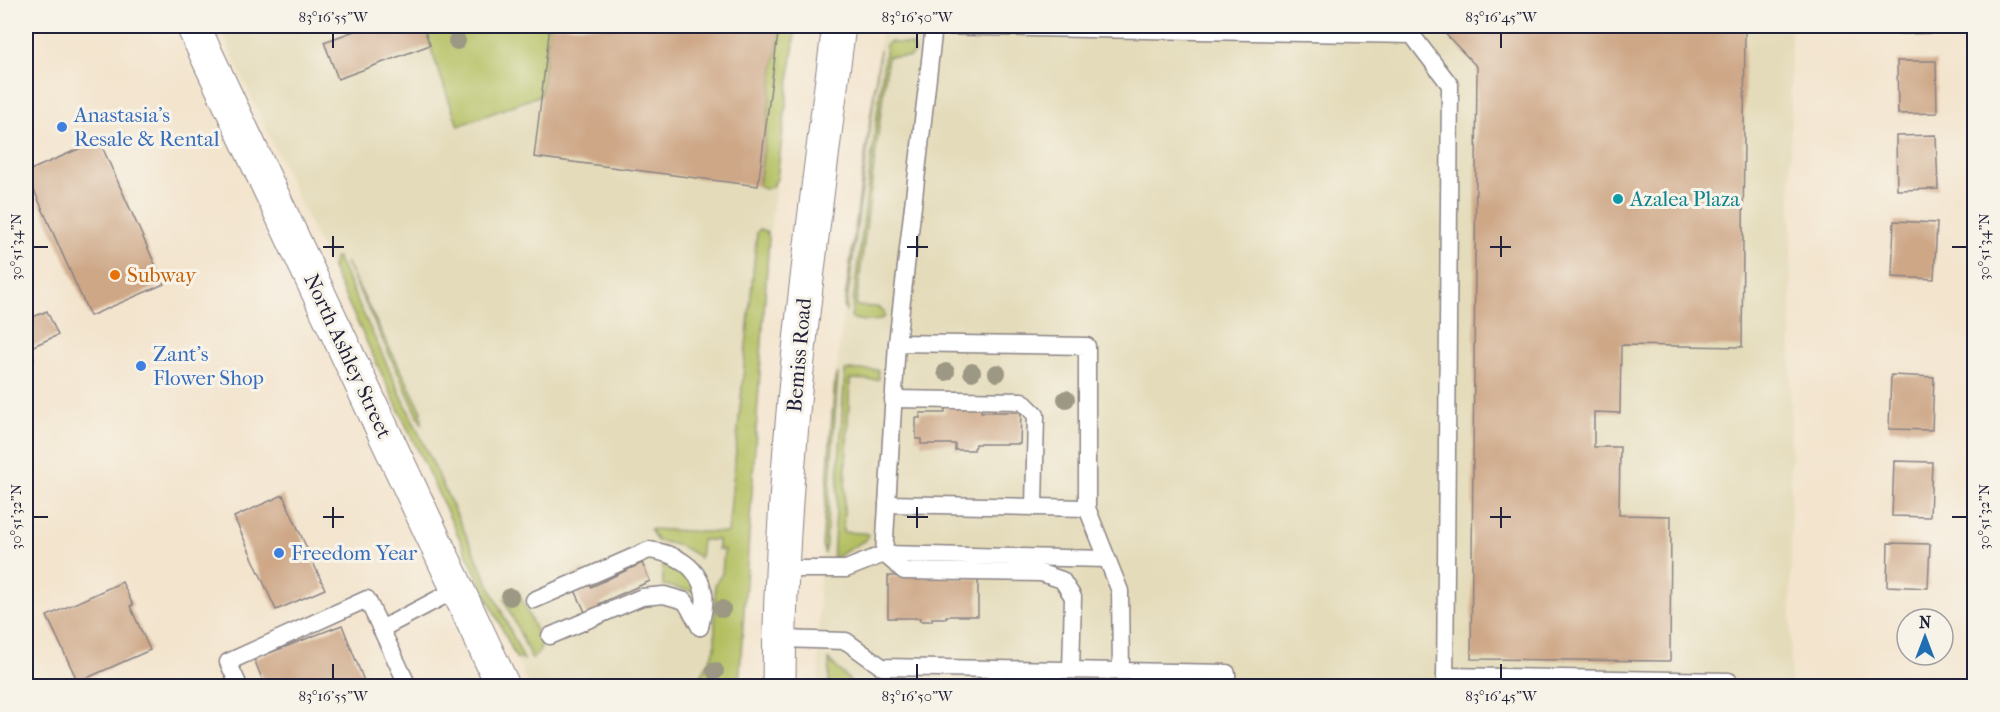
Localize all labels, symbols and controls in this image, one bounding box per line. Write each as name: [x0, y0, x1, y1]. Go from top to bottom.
text: 83°16'55"W: [298, 8, 369, 26]
text: 83°16'50"W: [881, 8, 954, 26]
text: 83°16'45"W: [1465, 8, 1538, 26]
place label: Anastasia's Resale & Rental: [73, 103, 220, 151]
marker: Anastasia's Resale & Rental: [55, 120, 69, 134]
place label: Azalea Plaza: [1629, 187, 1740, 211]
marker: Azalea Plaza: [1611, 192, 1625, 206]
text: 30°51'34"N: [7, 213, 25, 281]
text: 30°51'34"N: [1975, 213, 1993, 281]
place label: Subway: [127, 263, 197, 287]
marker: Subway: [108, 268, 122, 282]
street label: North Ashley Street: [299, 270, 397, 443]
street label: Bemiss Road: [782, 296, 816, 413]
place label: Zant's Flower Shop: [153, 342, 264, 390]
marker: Zant's Flower Shop: [134, 359, 148, 373]
text: 30°51'32"N: [7, 483, 25, 550]
text: 30°51'32"N: [1975, 483, 1993, 550]
place label: Freedom Year: [291, 541, 417, 565]
marker: Freedom Year: [272, 546, 286, 560]
north arrow: [1895, 607, 1955, 667]
text: N: [1919, 613, 1932, 632]
text: 83°16'55"W: [298, 687, 369, 705]
text: 83°16'50"W: [881, 687, 954, 705]
text: 83°16'45"W: [1465, 687, 1538, 705]

